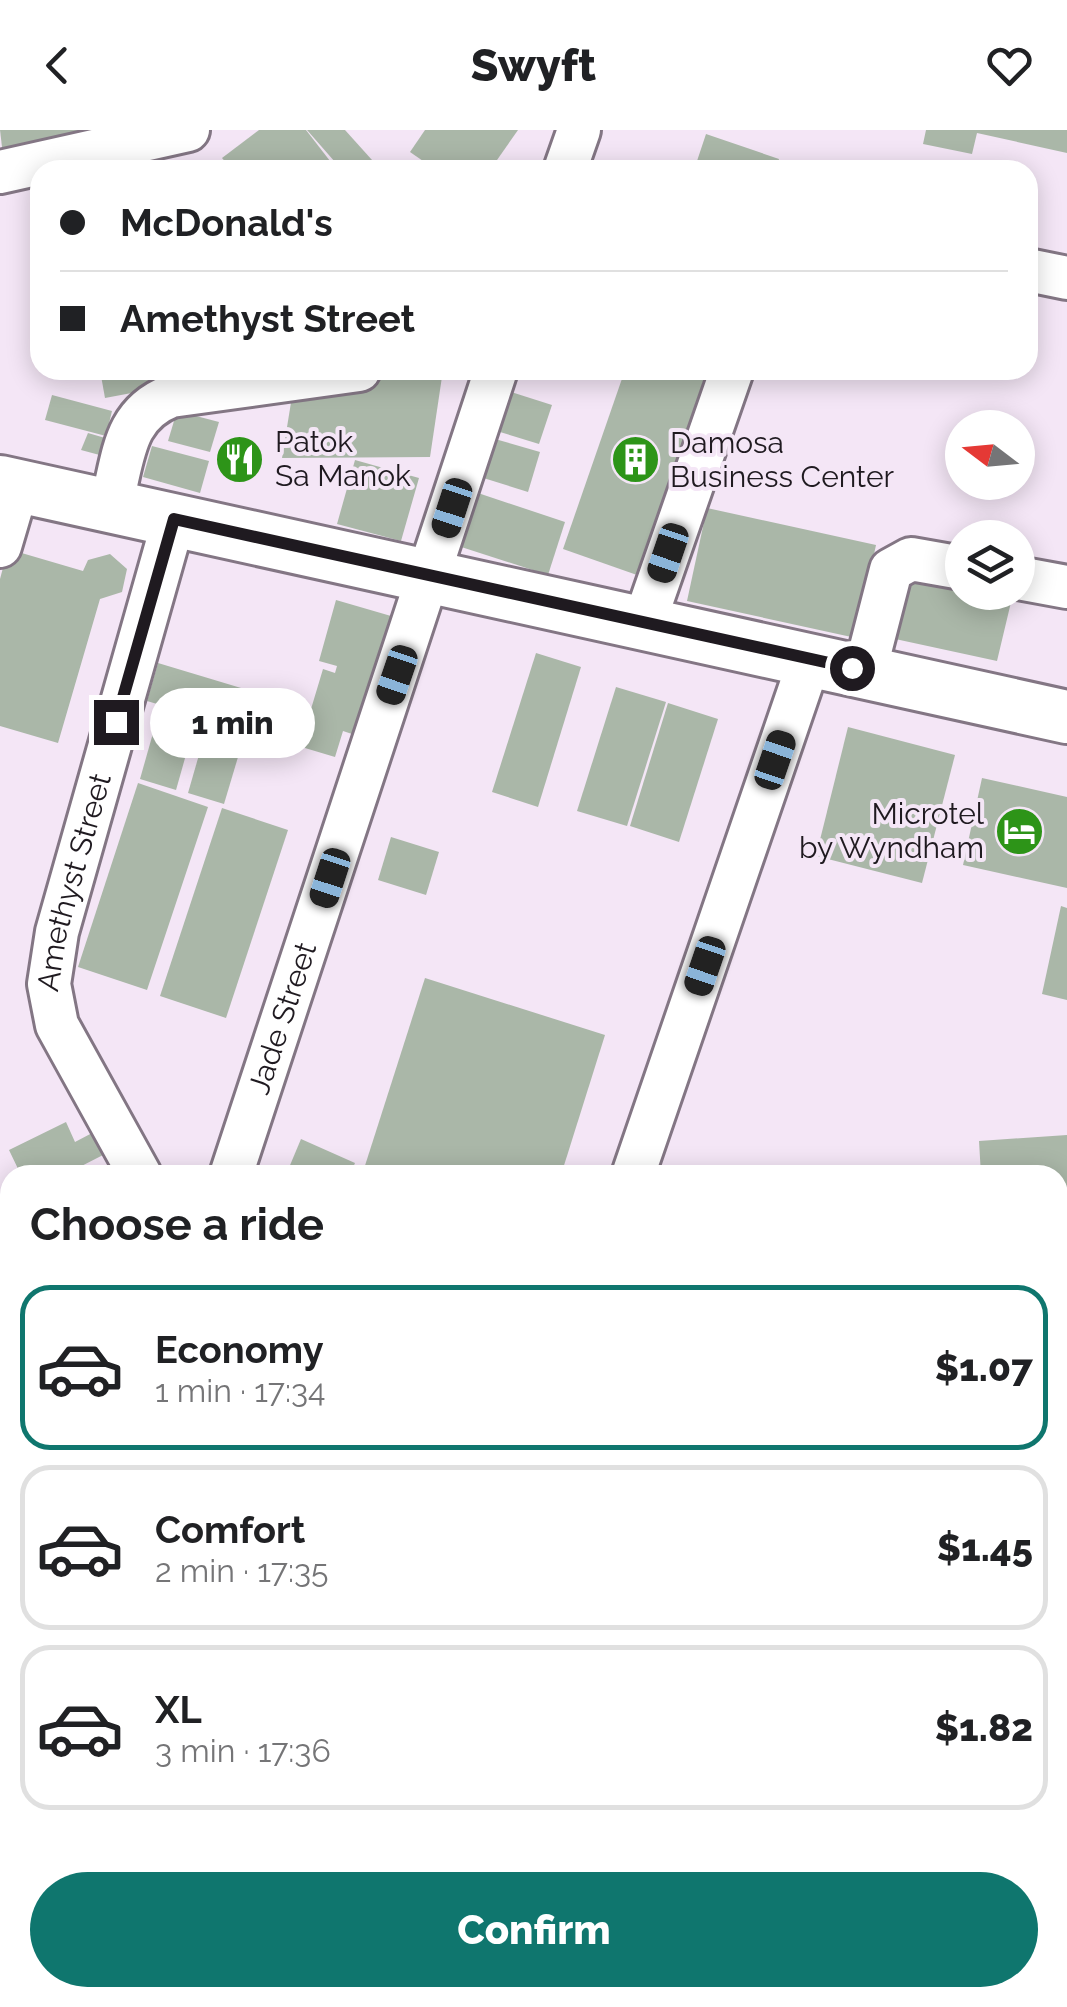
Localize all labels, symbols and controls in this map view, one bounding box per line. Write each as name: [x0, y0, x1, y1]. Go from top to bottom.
icon: back: [30, 38, 85, 93]
icon: heart: [982, 38, 1037, 93]
text: Swyft: [471, 39, 596, 92]
text: McDonald's: [120, 200, 333, 245]
text: Amethyst Street: [120, 296, 415, 341]
north arrow: [945, 410, 1035, 500]
map controls: [945, 410, 1035, 610]
place label: Patok Sa Manok: [275, 424, 411, 493]
place label: Damosa Business Center: [670, 425, 894, 494]
restaurant icon: Patok Sa Manok: [214, 433, 266, 485]
building icon: Damosa Business Center: [609, 434, 661, 486]
car: [428, 475, 476, 541]
car: [644, 520, 692, 586]
button: layers: [945, 520, 1035, 610]
car: [373, 642, 421, 708]
route start: [830, 646, 875, 691]
callout: 1 min: [151, 687, 316, 757]
route end: [94, 700, 139, 745]
text: 1 min: [191, 704, 274, 741]
car: [751, 727, 799, 793]
street label: Amethyst Street: [30, 769, 118, 994]
place label: Microtel by Wyndham: [799, 796, 985, 865]
hotel icon: Microtel by Wyndham: [993, 805, 1045, 857]
car: [306, 845, 354, 911]
car: [681, 933, 729, 999]
street label: Jade Street: [241, 938, 323, 1099]
text: Choose a ride: [30, 1198, 324, 1251]
icon: car: [35, 1323, 125, 1413]
text: Economy: [155, 1327, 324, 1372]
text: $1.07: [935, 1345, 1033, 1390]
text: 1 min · 17:34: [155, 1372, 326, 1409]
icon: car: [35, 1503, 125, 1593]
text: Comfort: [155, 1507, 305, 1552]
text: $1.45: [937, 1525, 1033, 1570]
text: 2 min · 17:35: [155, 1552, 328, 1589]
icon: car: [35, 1683, 125, 1773]
text: XL: [155, 1687, 202, 1732]
text: $1.82: [935, 1705, 1033, 1750]
text: 3 min · 17:36: [155, 1732, 331, 1769]
button: Confirm: [30, 1872, 1038, 1987]

